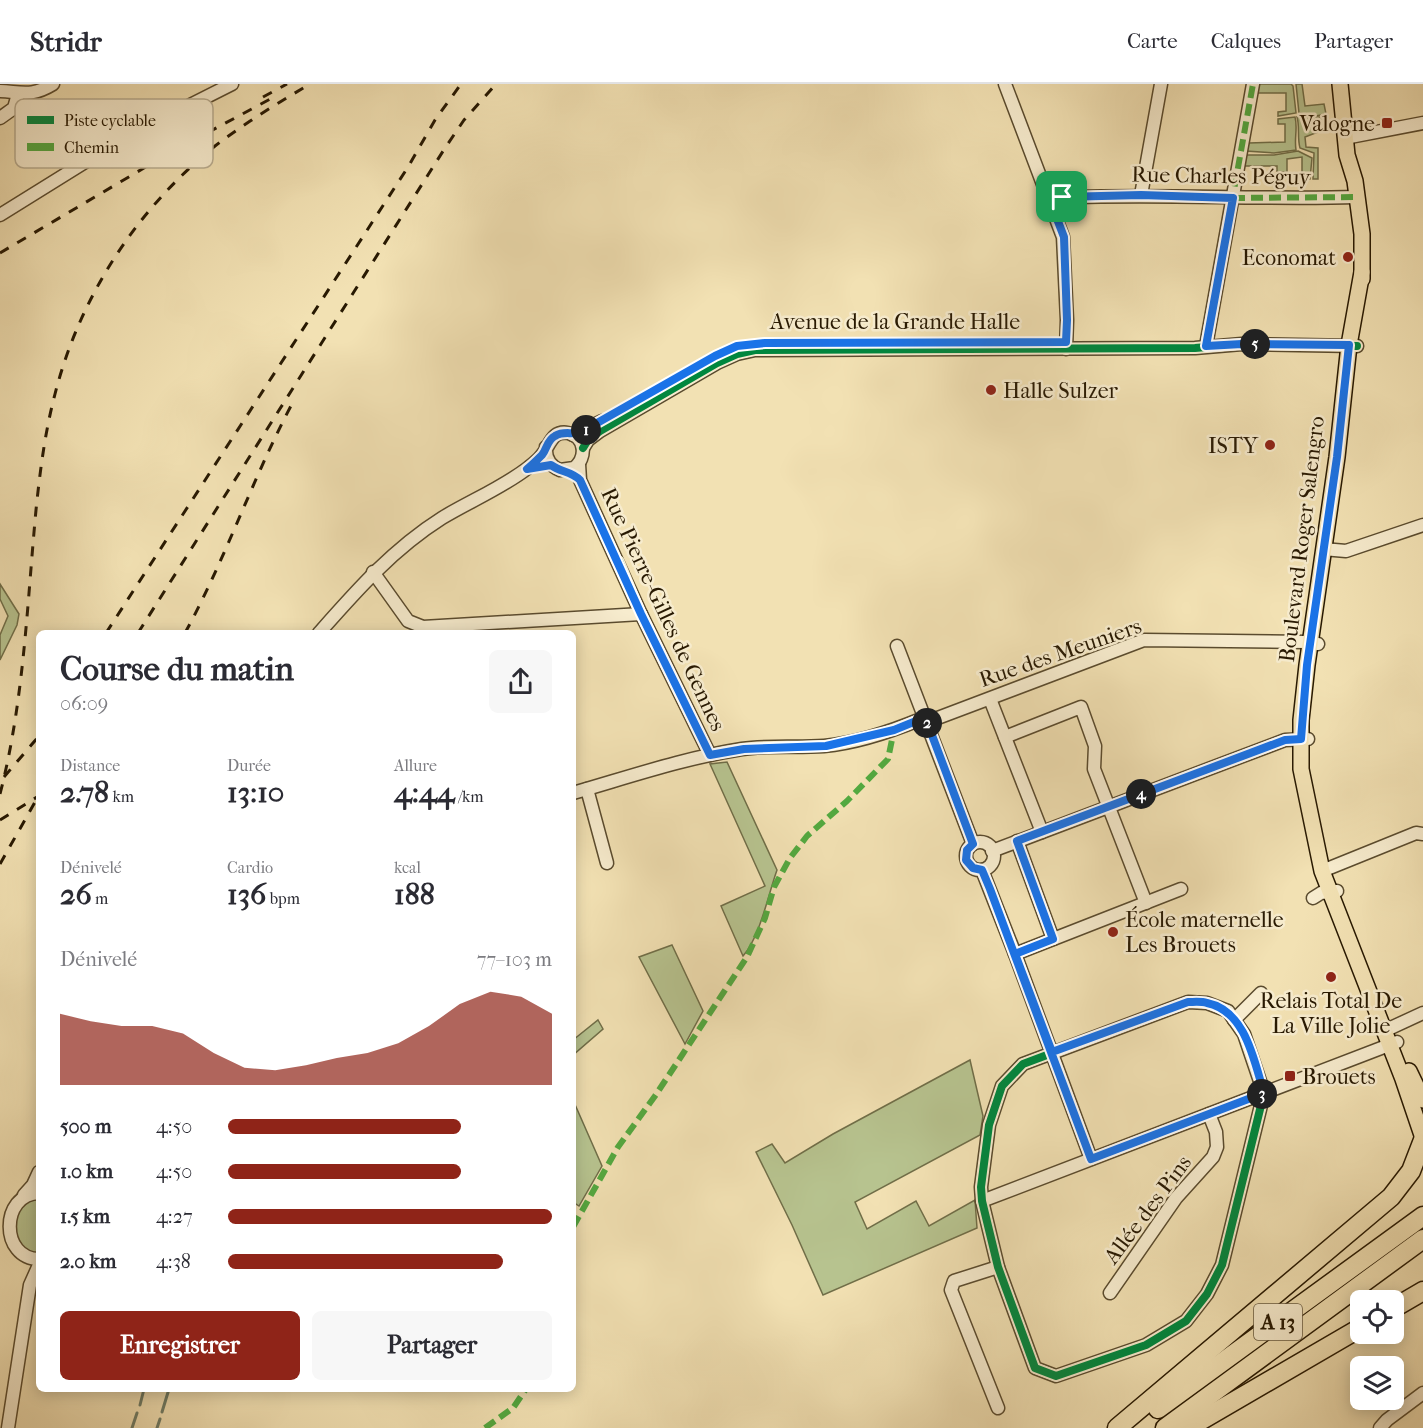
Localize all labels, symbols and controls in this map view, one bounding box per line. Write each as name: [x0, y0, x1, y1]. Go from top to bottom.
text: Stridr: [30, 25, 102, 58]
text: Carte: [1127, 29, 1178, 53]
text: Calques: [1211, 29, 1281, 53]
text: Partager: [1314, 29, 1393, 53]
legend: [15, 99, 213, 168]
text: Piste cyclable: [64, 111, 156, 130]
place label: Valogne: [1298, 111, 1375, 137]
marker: Valogne: [1380, 116, 1394, 130]
text: Chemin: [64, 138, 120, 157]
street label: Rue Charles Péguy: [1131, 161, 1312, 191]
pin: [1036, 171, 1087, 222]
icon: arrive: [1045, 180, 1078, 213]
place label: Economat: [1242, 245, 1336, 271]
marker: Economat: [1341, 250, 1355, 264]
street label: Avenue de la Grande Halle: [769, 309, 1020, 335]
pin: 5: [1240, 329, 1270, 359]
text: 5: [1252, 334, 1258, 353]
place label: Halle Sulzer: [1003, 378, 1119, 404]
marker: Halle Sulzer: [984, 383, 998, 397]
street label: Boulevard Roger Salengro: [1274, 414, 1330, 664]
pin: 1: [571, 415, 601, 445]
text: 1: [583, 420, 589, 439]
place label: ISTY: [1208, 433, 1259, 459]
marker: ISTY: [1263, 438, 1277, 452]
street label: Rue Pierre-Gilles de Gennes: [595, 484, 731, 735]
street label: Rue des Meuniers: [976, 613, 1145, 693]
text: Course du matin: [60, 650, 294, 689]
button: share: [489, 650, 552, 713]
text: 06:09: [60, 692, 108, 715]
pin: 2: [912, 708, 942, 738]
text: 2: [923, 713, 931, 732]
text: Distance: [60, 756, 120, 775]
text: Durée: [227, 756, 271, 775]
text: Allure: [394, 756, 437, 775]
text: 2.78: [60, 775, 109, 810]
text: 13:10: [227, 775, 284, 810]
text: 4:44: [394, 775, 455, 810]
pin: 4: [1126, 779, 1156, 809]
text: 4: [1136, 784, 1146, 803]
text: km: [109, 787, 134, 806]
text: /km: [455, 787, 483, 806]
text: Dénivelé: [60, 858, 122, 877]
text: Cardio: [227, 858, 273, 877]
text: kcal: [394, 858, 421, 877]
text: 26: [60, 877, 92, 912]
text: 136: [227, 877, 266, 912]
text: 188: [394, 877, 435, 912]
text: m: [92, 889, 108, 908]
text: bpm: [266, 889, 300, 908]
place label: École maternelle Les Brouets: [1125, 906, 1284, 958]
marker: École maternelle Les Brouets: [1106, 925, 1120, 939]
text: Dénivelé: [60, 948, 137, 971]
text: 77–103 m: [477, 948, 552, 971]
marker: Relais Total De La Ville Jolie: [1324, 970, 1338, 984]
place label: Relais Total De La Ville Jolie: [1260, 988, 1402, 1039]
place label: Brouets: [1302, 1064, 1376, 1090]
marker: Brouets: [1283, 1069, 1297, 1083]
pin: 3: [1247, 1079, 1277, 1109]
text: 3: [1259, 1084, 1265, 1103]
text: 500 m: [60, 1115, 112, 1138]
text: 4:50: [156, 1115, 192, 1138]
street label: Allée des Pins: [1098, 1150, 1197, 1270]
text: 1.0 km: [60, 1160, 113, 1183]
text: 4:50: [156, 1160, 192, 1183]
text: 1.5 km: [60, 1205, 110, 1228]
text: 4:27: [156, 1205, 193, 1228]
text: 2.0 km: [60, 1250, 116, 1273]
text: 4:38: [156, 1250, 191, 1273]
map controls: [1350, 1290, 1404, 1410]
button: locate: [1350, 1290, 1404, 1344]
road number: A 13: [1254, 1304, 1302, 1340]
button: Enregistrer: [60, 1311, 300, 1380]
button: Partager: [312, 1311, 552, 1380]
button: layers: [1350, 1356, 1404, 1410]

